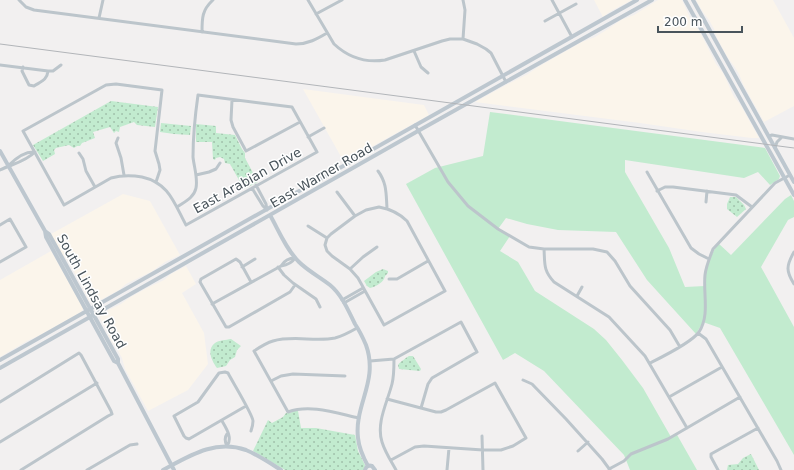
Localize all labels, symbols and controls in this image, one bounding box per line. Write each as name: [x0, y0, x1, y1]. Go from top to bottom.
scale bar: [658, 8, 742, 34]
text: 200 m: [664, 15, 702, 29]
street label: East Warner Road: [267, 140, 375, 211]
street label: East Arabian Drive: [191, 144, 304, 216]
street label: South Lindsay Road: [54, 231, 129, 351]

